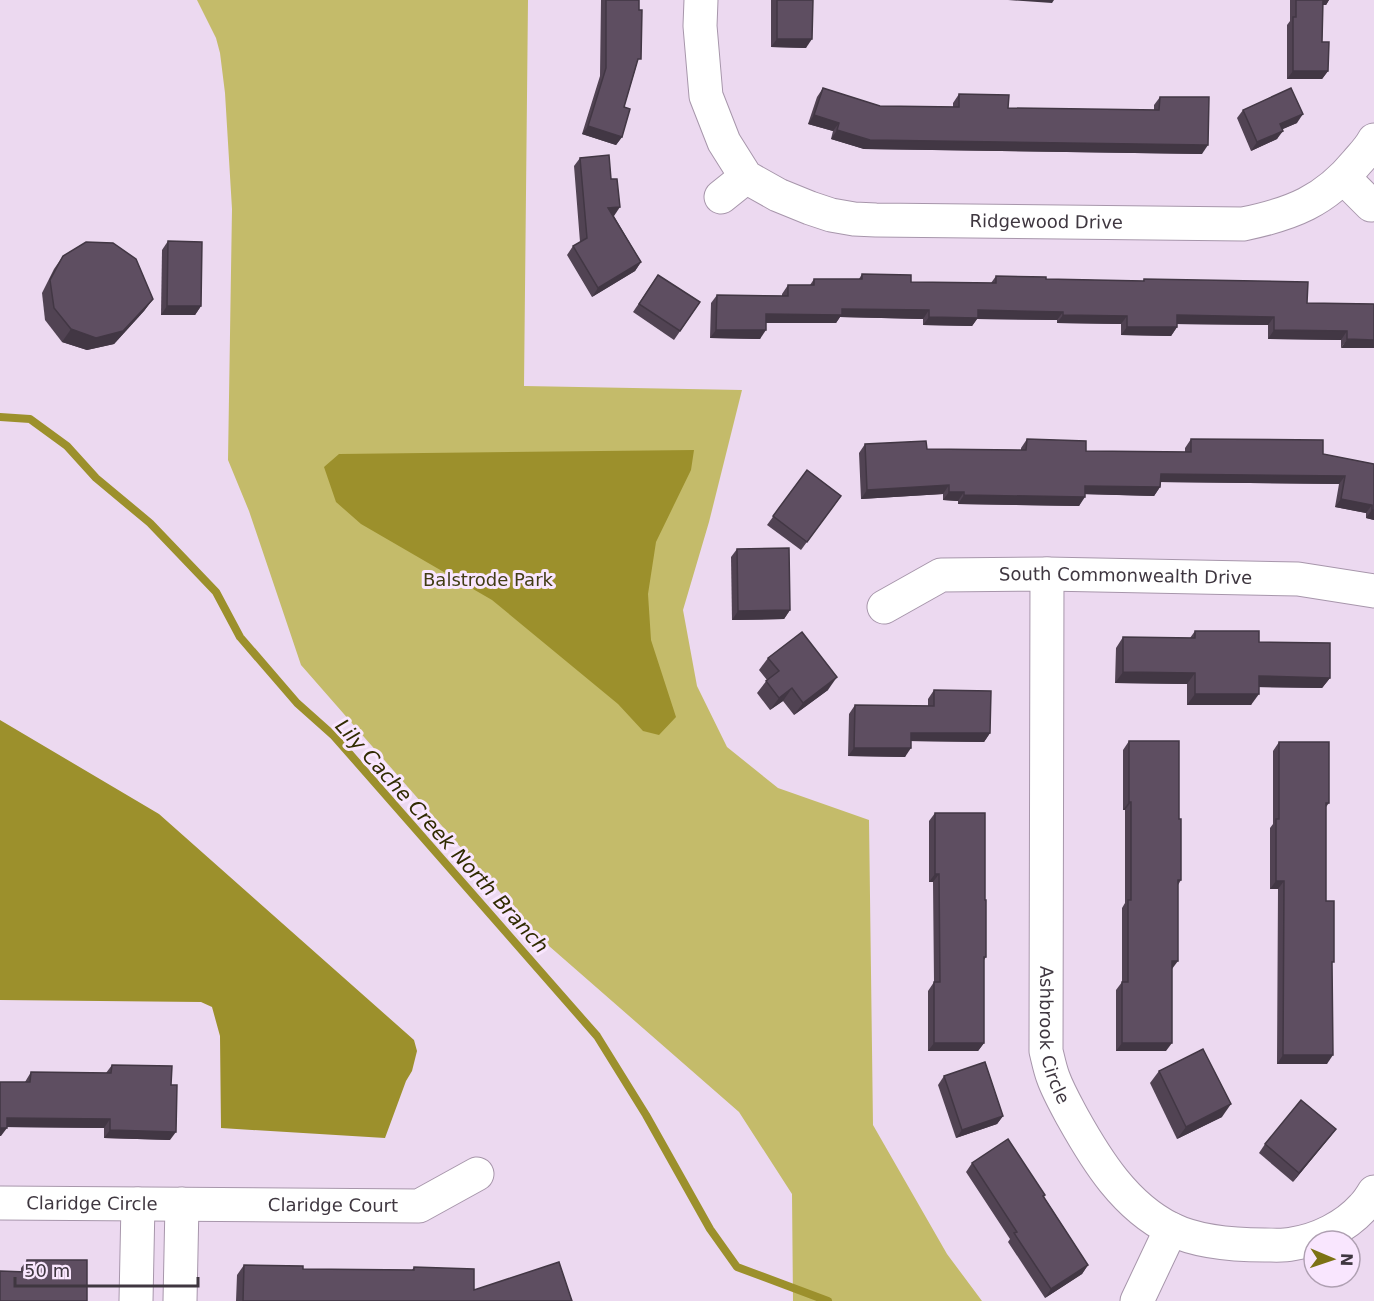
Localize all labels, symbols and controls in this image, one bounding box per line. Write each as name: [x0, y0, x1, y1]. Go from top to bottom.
street label: Ridgewood Drive: [969, 210, 1123, 233]
street label: South Commonwealth Drive: [999, 563, 1252, 588]
park label: Balstrode Park: [423, 569, 554, 590]
water label: Lily Cache Creek North Branch: [331, 714, 553, 958]
street label: Ashbrook Circle: [1036, 966, 1075, 1107]
street label: Claridge Circle: [26, 1192, 158, 1214]
street label: Claridge Court: [268, 1194, 398, 1216]
north arrow: [1302, 1229, 1362, 1289]
scale bar: [15, 1250, 198, 1288]
text: N: [1337, 1252, 1356, 1267]
text: 50 m: [24, 1260, 70, 1281]

